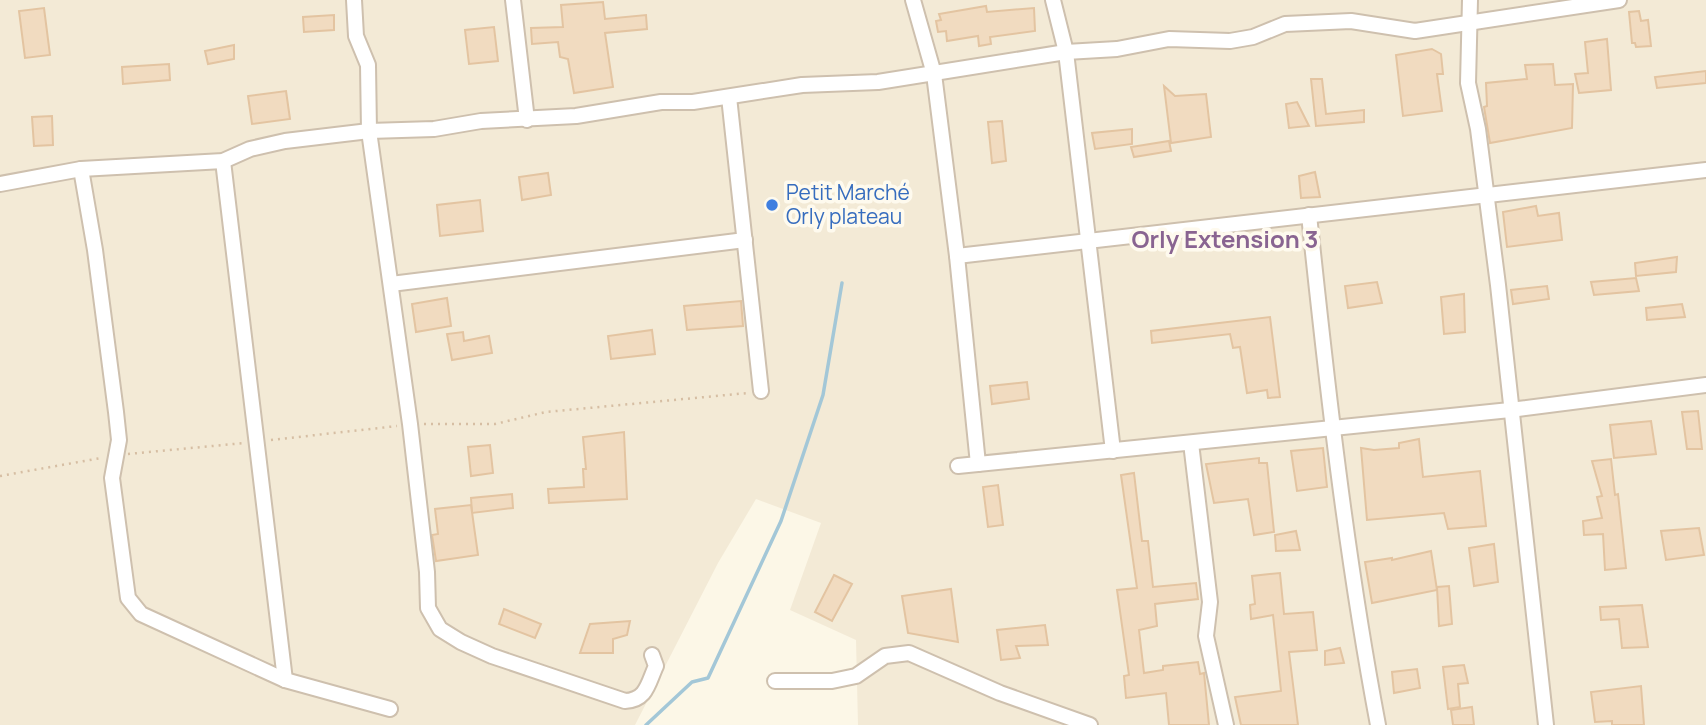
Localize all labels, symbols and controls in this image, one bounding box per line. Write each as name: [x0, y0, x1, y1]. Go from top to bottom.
place label: Petit Marché Orly plateau: [786, 178, 910, 230]
marker: Petit Marché Orly plateau: [764, 197, 780, 213]
district label: Orly Extension 3: [1131, 222, 1319, 255]

